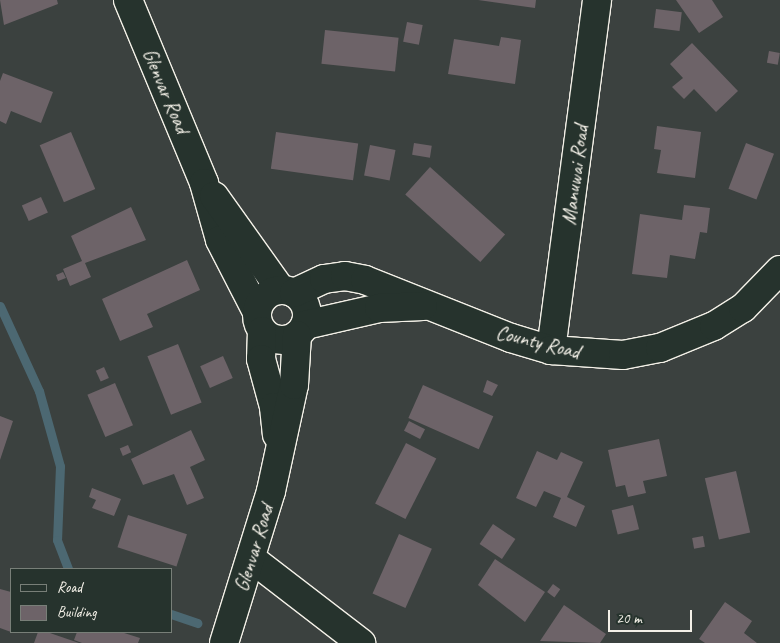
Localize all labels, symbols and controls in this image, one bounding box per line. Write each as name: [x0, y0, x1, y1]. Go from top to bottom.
street label: Glenvar Road: [138, 45, 194, 137]
street label: Manuwai Road: [557, 124, 593, 226]
street label: County Road: [494, 320, 582, 364]
street label: Glenvar Road: [230, 502, 278, 594]
legend: [10, 568, 172, 633]
text: Road: [57, 578, 82, 597]
scale bar: [610, 600, 694, 632]
text: Building: [57, 603, 96, 622]
text: 20 m: [616, 609, 642, 628]

